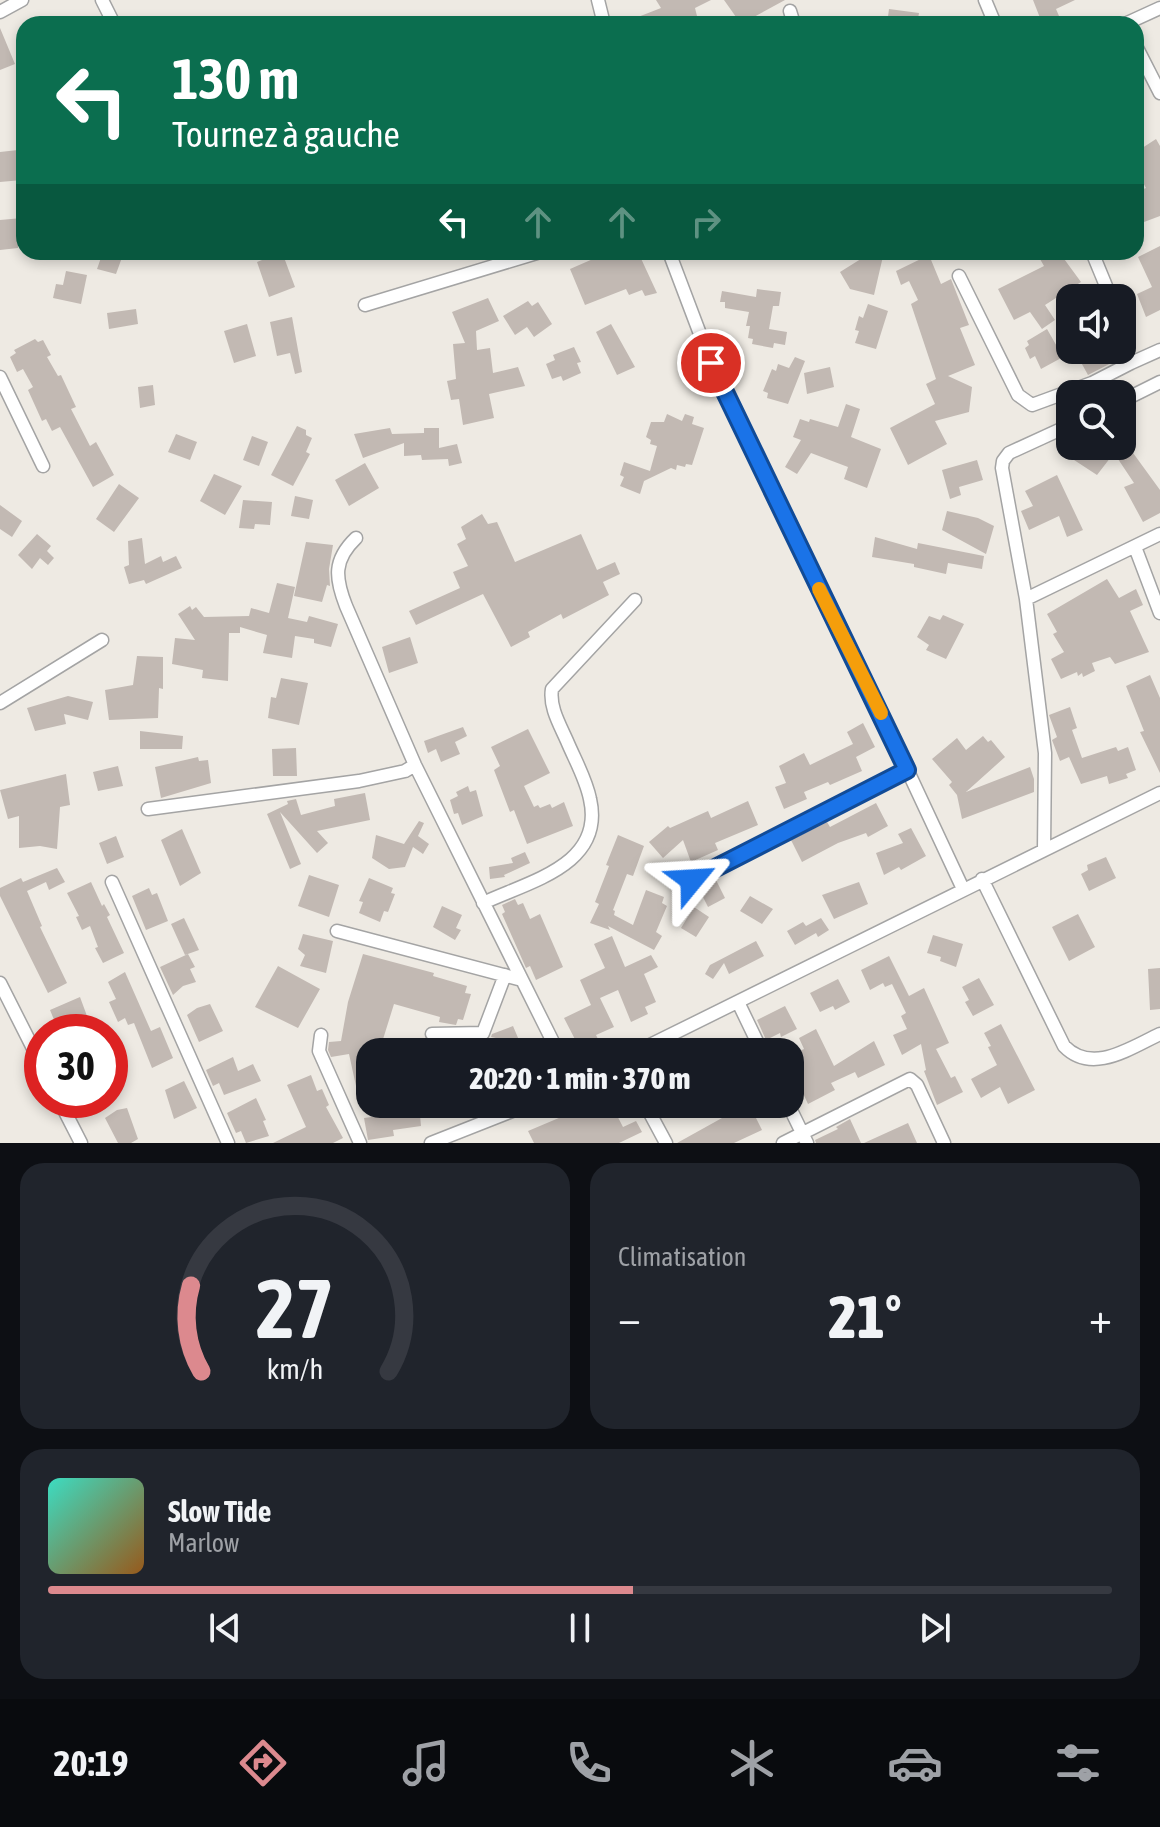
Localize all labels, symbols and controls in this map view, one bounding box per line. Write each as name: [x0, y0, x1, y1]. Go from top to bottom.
text: 130 m: [172, 47, 299, 111]
icon: left: [40, 48, 144, 152]
text: Tournez à gauche: [172, 113, 400, 155]
icon: left: [432, 200, 476, 244]
icon: ahead: [516, 200, 560, 244]
icon: ahead: [600, 200, 644, 244]
icon: right: [684, 200, 728, 244]
map controls: [1056, 284, 1136, 460]
button: sound: [1056, 284, 1136, 364]
pin: [677, 329, 745, 397]
icon: arrive: [689, 341, 733, 385]
button: search: [1056, 380, 1136, 460]
position arrow: [650, 838, 734, 922]
speed limit sign: 30: [24, 1014, 128, 1118]
text: 20:20 · 1 min · 370 m: [470, 1061, 690, 1095]
text: Climatisation: [618, 1242, 746, 1272]
text: 27: [256, 1260, 334, 1356]
text: 21°: [829, 1282, 901, 1351]
text: −: [618, 1292, 641, 1342]
text: +: [1089, 1292, 1112, 1342]
text: km/h: [267, 1352, 323, 1385]
text: Slow Tide: [168, 1494, 271, 1528]
text: Marlow: [168, 1528, 239, 1558]
icon: previous: [203, 1606, 247, 1650]
icon: pause: [558, 1606, 602, 1650]
icon: next: [913, 1606, 957, 1650]
icon: directions: [235, 1735, 291, 1791]
icon: music: [398, 1735, 454, 1791]
icon: phone: [561, 1735, 617, 1791]
icon: climate: [724, 1735, 780, 1791]
icon: car: [887, 1735, 943, 1791]
icon: filters: [1050, 1735, 1106, 1791]
text: 20:19: [54, 1742, 128, 1784]

